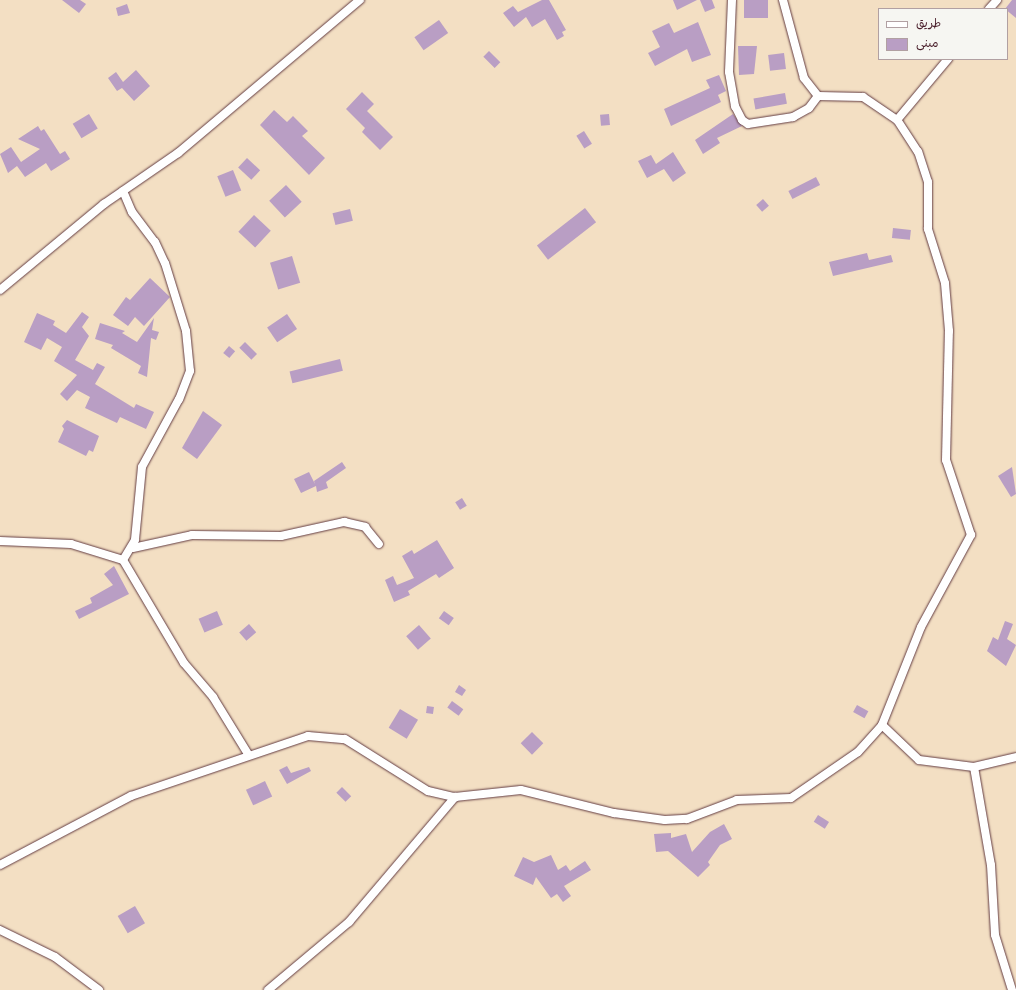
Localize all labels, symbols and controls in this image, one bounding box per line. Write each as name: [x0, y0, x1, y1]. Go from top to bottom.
legend: [878, 8, 1008, 60]
text: طريق: [916, 14, 941, 33]
text: مبنى: [916, 34, 939, 53]

